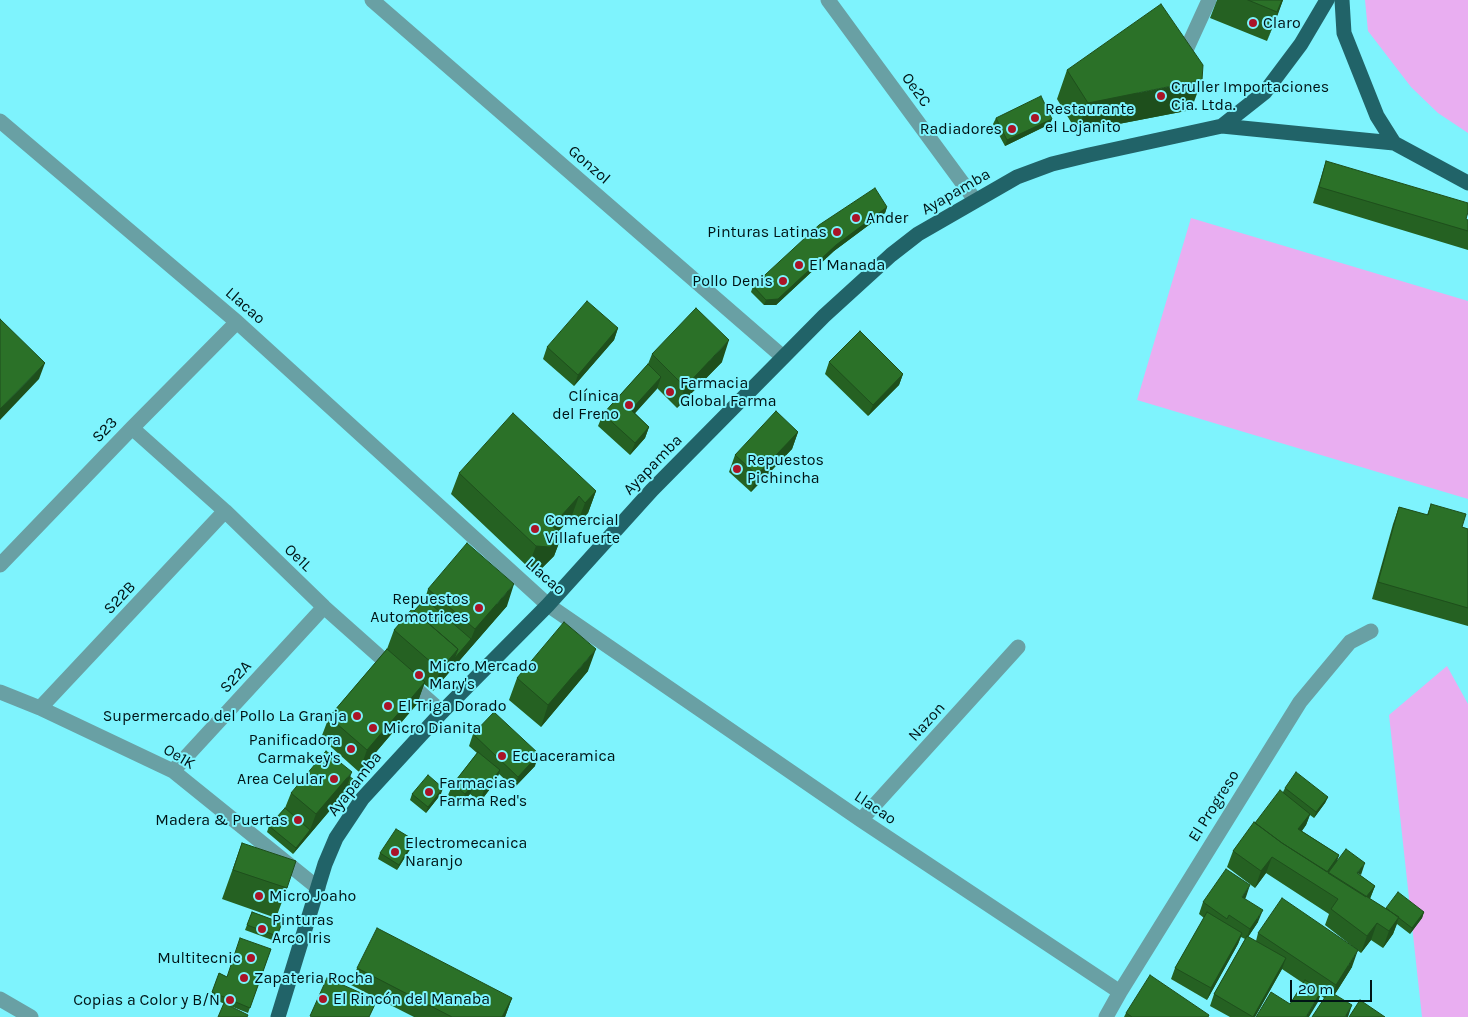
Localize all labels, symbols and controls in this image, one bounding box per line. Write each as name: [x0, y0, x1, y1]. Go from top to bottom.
place label: Claro: [1263, 13, 1301, 33]
marker: Claro: [1247, 17, 1259, 29]
street label: Oe2C: [897, 69, 935, 111]
place label: Cruller Importaciones Cia. Ltda.: [1171, 77, 1329, 115]
marker: Cruller Importaciones Cia. Ltda.: [1155, 90, 1167, 102]
place label: Restaurante el Lojanito: [1045, 99, 1134, 137]
marker: Restaurante el Lojanito: [1029, 112, 1041, 124]
place label: Radiadores: [920, 119, 1002, 139]
marker: Radiadores: [1006, 123, 1018, 135]
street label: Gonzol: [564, 142, 614, 188]
street label: Ayapamba: [918, 165, 994, 219]
place label: Ander: [866, 208, 908, 228]
marker: Ander: [850, 212, 862, 224]
place label: Pinturas Latinas: [707, 222, 827, 242]
marker: Pinturas Latinas: [831, 226, 843, 238]
place label: El Manada: [809, 255, 885, 275]
marker: El Manada: [793, 259, 805, 271]
place label: Pollo Denis: [692, 271, 773, 291]
marker: Pollo Denis: [777, 275, 789, 287]
street label: Llacao: [221, 283, 269, 329]
place label: Farmacia Global Farma: [680, 373, 776, 411]
place label: Clínica del Freno: [552, 386, 619, 424]
marker: Farmacia Global Farma: [664, 386, 676, 398]
marker: Clínica del Freno: [623, 399, 635, 411]
street label: S23: [88, 413, 122, 447]
street label: Ayapamba: [620, 431, 686, 499]
place label: Repuestos Pichincha: [747, 450, 824, 488]
marker: Repuestos Pichincha: [731, 463, 743, 475]
place label: Comercial Villafuerte: [545, 510, 620, 548]
marker: Comercial Villafuerte: [529, 523, 541, 535]
street label: Oe1L: [280, 540, 316, 576]
street label: Llacao: [521, 554, 569, 600]
street label: S22B: [100, 577, 140, 619]
place label: Repuestos Automotrices: [370, 589, 469, 627]
marker: Repuestos Automotrices: [473, 602, 485, 614]
place label: Micro Mercado Mary's: [429, 656, 537, 694]
street label: S22A: [216, 657, 256, 697]
marker: Micro Mercado Mary's: [413, 669, 425, 681]
place label: El Triga Dorado: [398, 696, 506, 716]
street label: Nazon: [905, 699, 949, 745]
marker: El Triga Dorado: [382, 700, 394, 712]
place label: Supermercado del Pollo La Granja: [103, 706, 347, 726]
marker: Supermercado del Pollo La Granja: [351, 710, 363, 722]
place label: Micro Dianita: [383, 718, 481, 738]
marker: Micro Dianita: [367, 722, 379, 734]
place label: Panificadora Carmakey's: [249, 730, 341, 768]
street label: Oe1K: [160, 740, 198, 774]
marker: Panificadora Carmakey's: [345, 743, 357, 755]
place label: Ecuaceramica: [512, 746, 616, 766]
street label: Ayapamba: [324, 748, 386, 820]
marker: Ecuaceramica: [496, 750, 508, 762]
street label: El Progreso: [1184, 767, 1244, 845]
place label: Area Celular: [237, 769, 324, 789]
marker: Area Celular: [328, 773, 340, 785]
place label: Farmacias Farma Red's: [439, 773, 527, 811]
marker: Farmacias Farma Red's: [423, 786, 435, 798]
street label: Llacao: [850, 787, 900, 829]
place label: Madera & Puertas: [155, 810, 288, 830]
marker: Madera & Puertas: [292, 814, 304, 826]
place label: Electromecanica Naranjo: [405, 833, 527, 871]
marker: Electromecanica Naranjo: [389, 846, 401, 858]
place label: Micro Joaho: [269, 886, 356, 906]
marker: Micro Joaho: [253, 890, 265, 902]
place label: Pinturas Arco Iris: [272, 910, 334, 948]
marker: Pinturas Arco Iris: [256, 923, 268, 935]
place label: Multitecnic: [157, 948, 241, 968]
marker: Multitecnic: [245, 952, 257, 964]
place label: Zapateria Rocha: [254, 968, 373, 988]
scale bar: [1293, 970, 1376, 1002]
marker: Zapateria Rocha: [238, 972, 250, 984]
text: 20 m: [1298, 980, 1333, 998]
place label: El Rincón del Manaba: [333, 989, 490, 1009]
place label: Copias a Color y B/N: [73, 990, 220, 1010]
marker: El Rincón del Manaba: [317, 993, 329, 1005]
marker: Copias a Color y B/N: [224, 994, 236, 1006]

